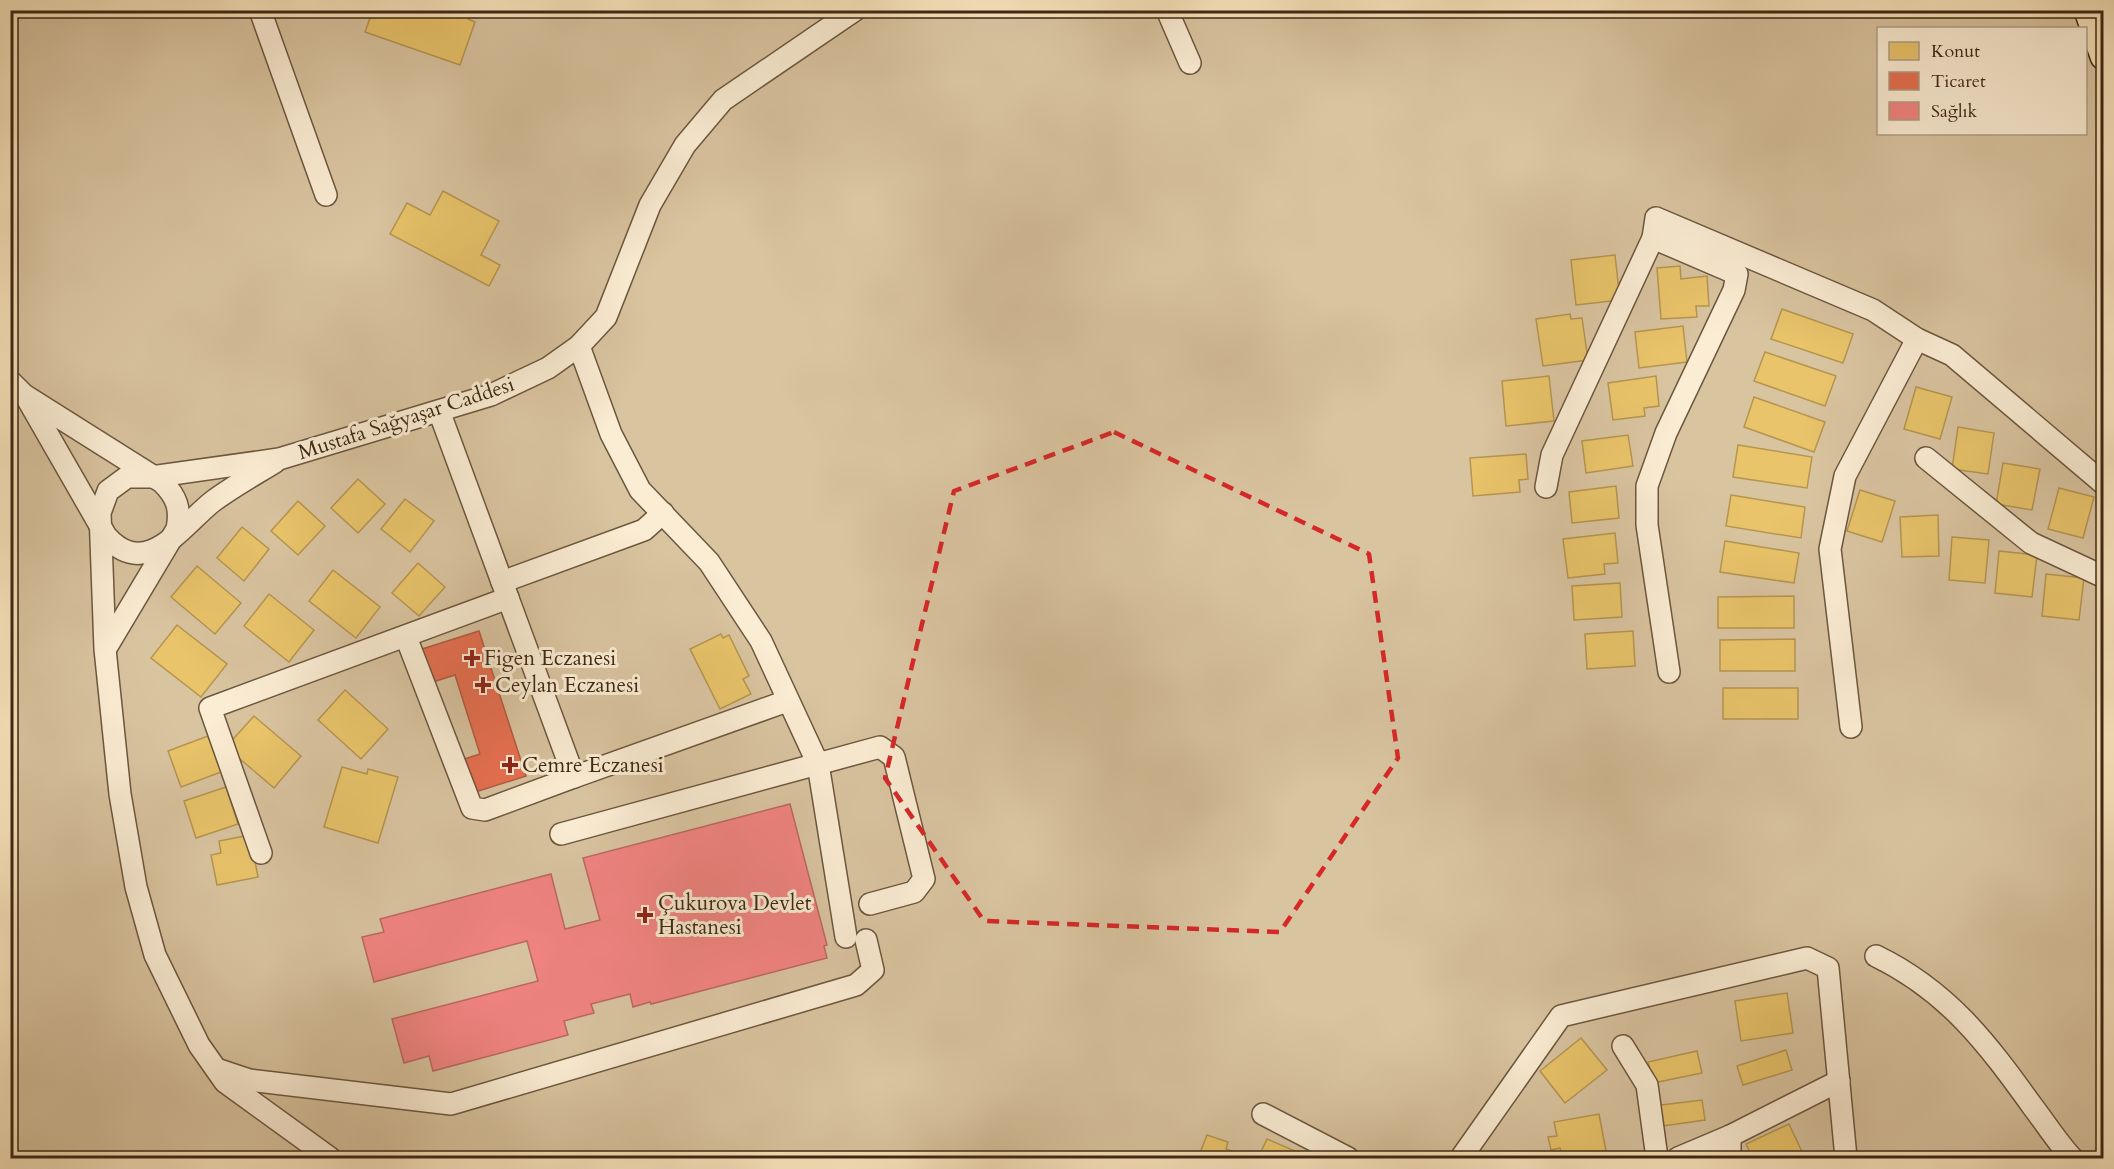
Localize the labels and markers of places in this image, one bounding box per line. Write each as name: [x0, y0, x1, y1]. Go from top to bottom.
place label: Figen Eczanesi: [484, 644, 616, 673]
marker: Figen Eczanesi: [465, 651, 479, 665]
place label: Ceylan Eczanesi: [495, 671, 639, 700]
marker: Ceylan Eczanesi: [476, 678, 490, 692]
place label: Cemre Eczanesi: [522, 751, 664, 780]
marker: Cemre Eczanesi: [503, 758, 517, 772]
place label: Çukurova Devlet Hastanesi: [658, 889, 812, 942]
marker: Çukurova Devlet Hastanesi: [636, 906, 654, 924]

